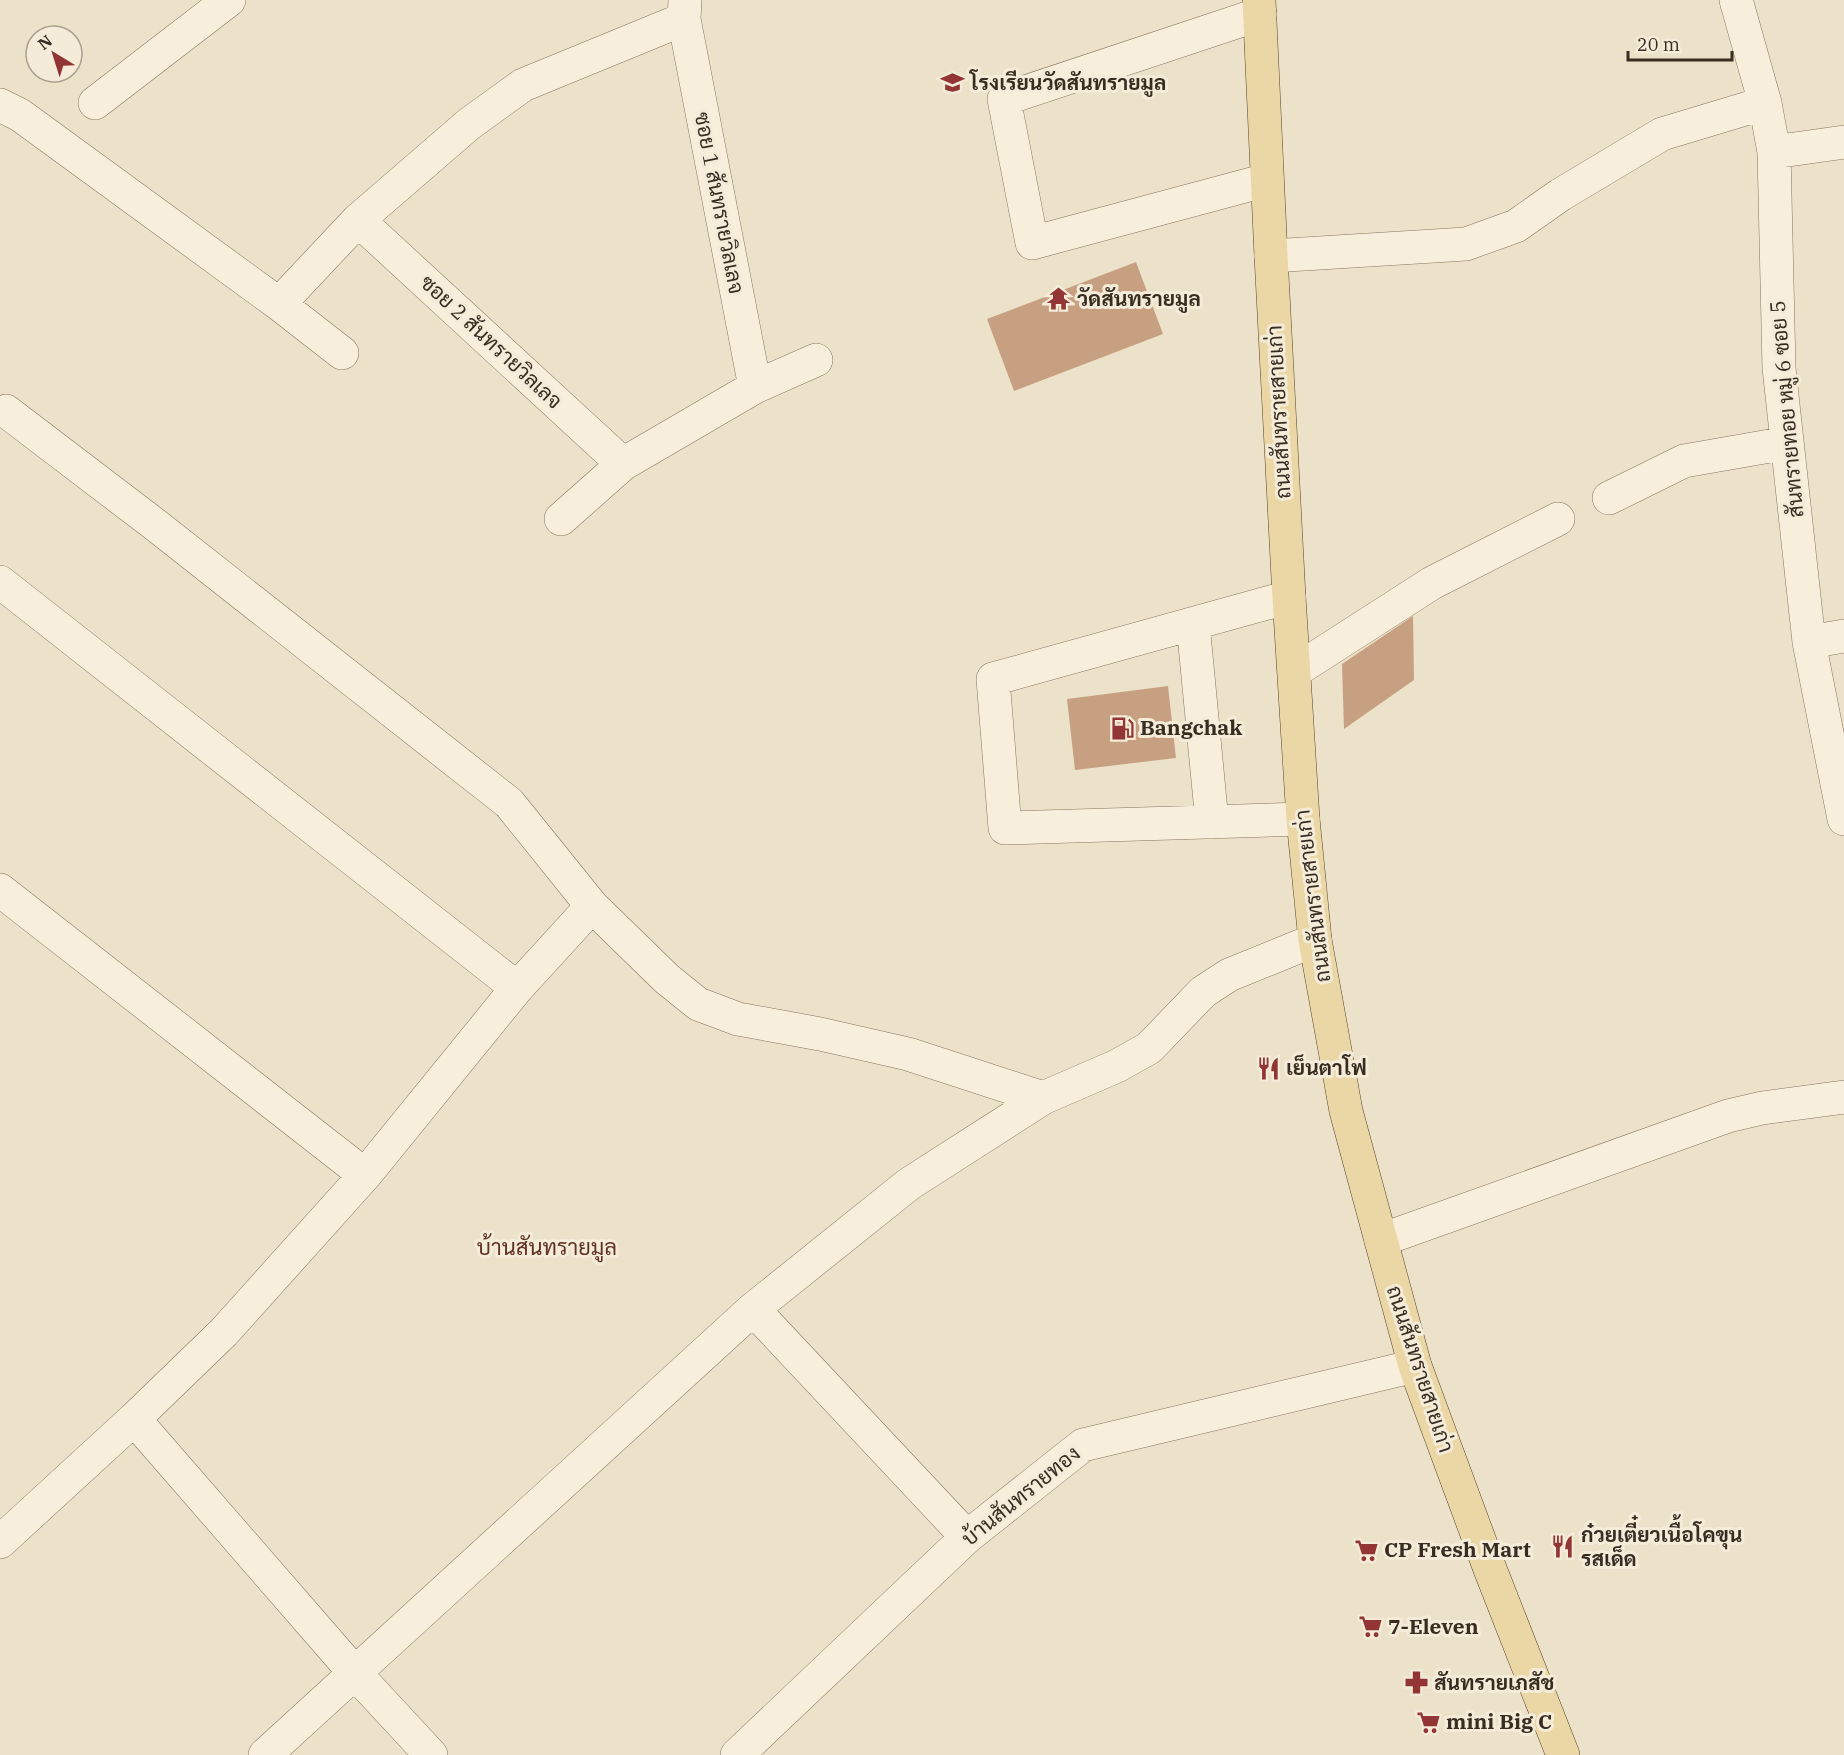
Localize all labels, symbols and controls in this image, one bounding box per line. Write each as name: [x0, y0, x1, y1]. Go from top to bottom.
north arrow: [24, 24, 84, 84]
scale bar: [1628, 24, 1732, 62]
text: N: [34, 30, 56, 54]
text: 20 m: [1637, 33, 1680, 56]
place label: โรงเรียนวัดสันทรายมูล: [968, 68, 1166, 97]
school or university icon: โรงเรียนวัดสันทรายมูล: [939, 70, 965, 96]
street label: ซอย 1 สันทรายวิลเลจ: [689, 110, 751, 296]
street label: ซอย 2 สันทรายวิลเลจ: [415, 268, 569, 414]
place label: วัดสันทรายมูล: [1077, 284, 1201, 313]
temple icon: วัดสันทรายมูล: [1046, 286, 1072, 312]
street label: สันทรายทอย หมู่ 6 ซอย 5: [1763, 299, 1811, 519]
street label: ถนนสันทรายสายเก่า: [1259, 325, 1297, 500]
place label: Bangchak: [1140, 713, 1242, 741]
fuel station icon: Bangchak: [1109, 715, 1135, 741]
street label: ถนนสันทรายสายเก่า: [1288, 808, 1336, 984]
place label: เย็นตาโฟ: [1286, 1053, 1367, 1081]
restaurant icon: เย็นตาโฟ: [1255, 1055, 1281, 1081]
district label: บ้านสันทรายมูล: [477, 1232, 617, 1263]
street label: ถนนสันทรายสายเก่า: [1381, 1282, 1461, 1456]
street label: บ้านสันทรายทอง: [955, 1439, 1085, 1552]
place label: ก๋วยเตี๋ยวเนื้อโคขุน รสเด็ด: [1581, 1514, 1742, 1572]
restaurant icon: ก๋วยเตี๋ยวเนื้อโคขุน รสเด็ด: [1550, 1534, 1576, 1560]
place label: CP Fresh Mart: [1384, 1535, 1531, 1563]
supermarket icon: CP Fresh Mart: [1353, 1537, 1379, 1563]
place label: 7-Eleven: [1388, 1612, 1479, 1640]
supermarket icon: 7-Eleven: [1357, 1614, 1383, 1640]
place label: สันทรายเภสัช: [1434, 1668, 1554, 1696]
pharmacy icon: สันทรายเภสัช: [1403, 1670, 1429, 1696]
place label: mini Big C: [1446, 1707, 1552, 1735]
supermarket icon: mini Big C: [1415, 1709, 1441, 1735]

